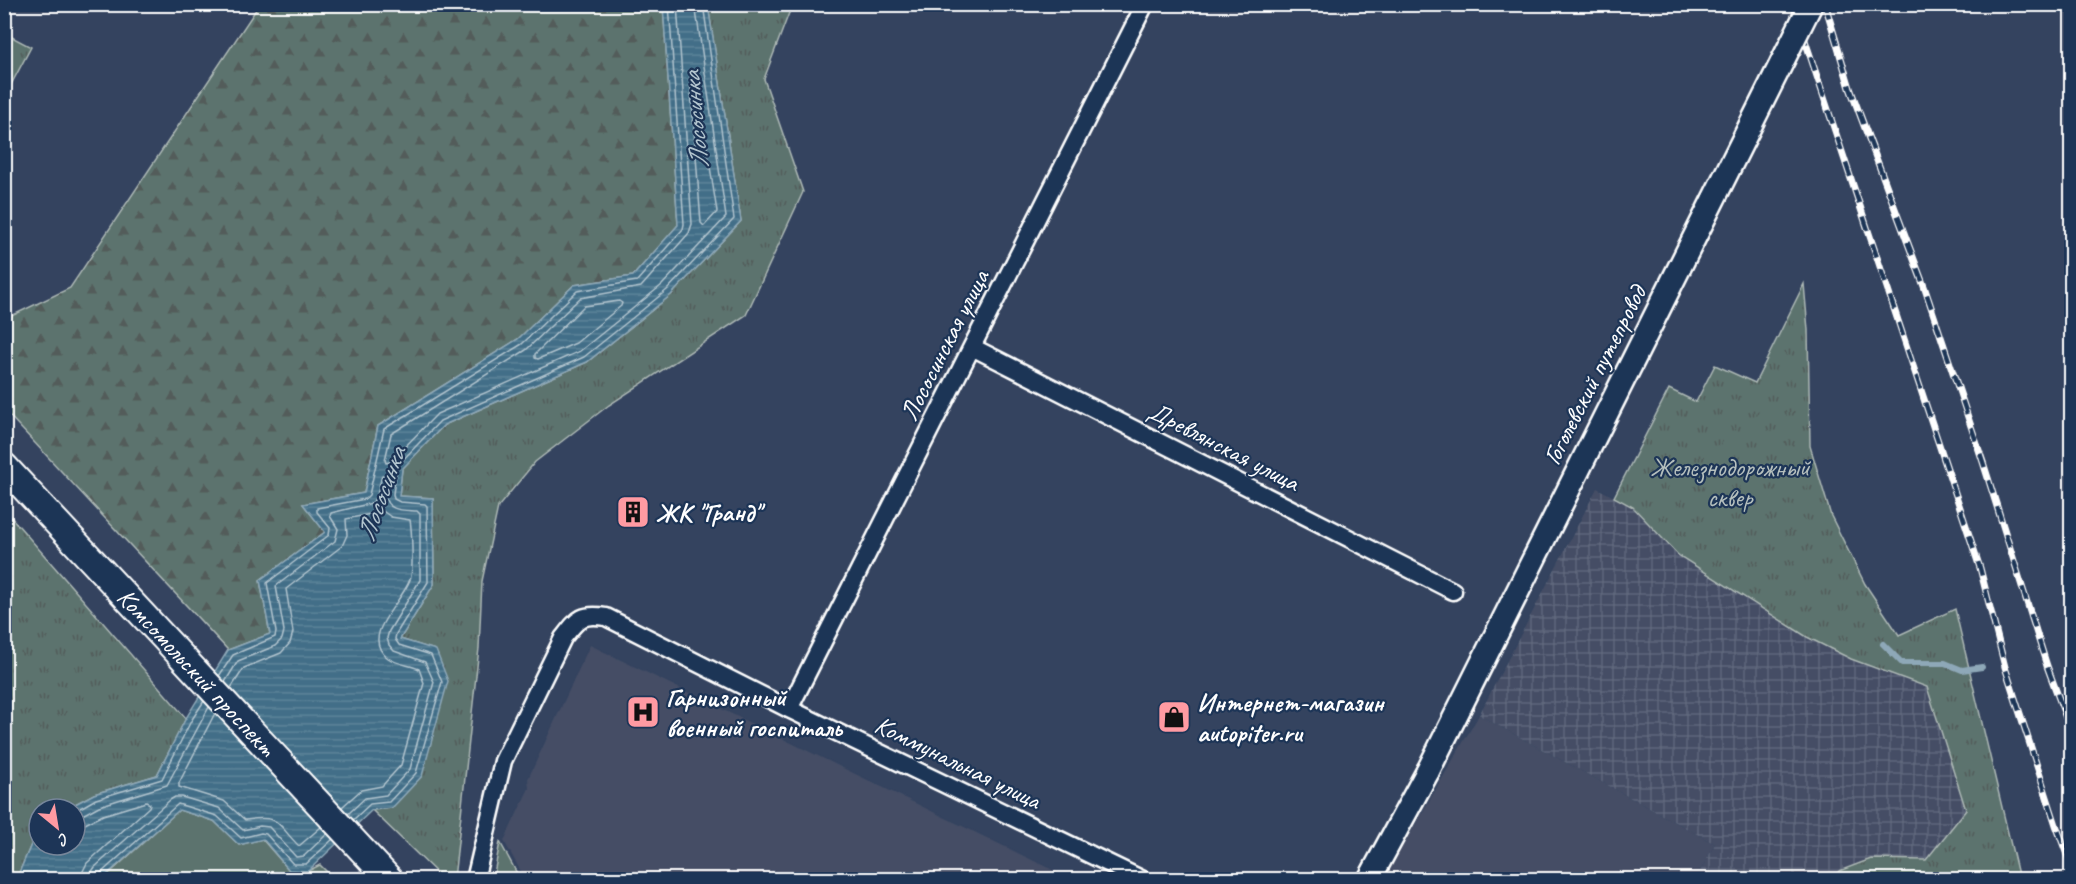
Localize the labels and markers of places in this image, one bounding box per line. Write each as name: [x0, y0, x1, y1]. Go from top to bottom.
building icon: ЖК "Гранд": [615, 494, 651, 530]
place label: ЖК "Гранд": [656, 496, 766, 529]
place label: Гарнизонный военный госпиталь: [666, 681, 844, 744]
place label: Интернет-магазин autopiter.ru: [1197, 686, 1385, 749]
hospital icon: Гарнизонный военный госпиталь: [625, 694, 661, 730]
shop icon: Интернет-магазин autopiter.ru: [1156, 699, 1192, 735]

